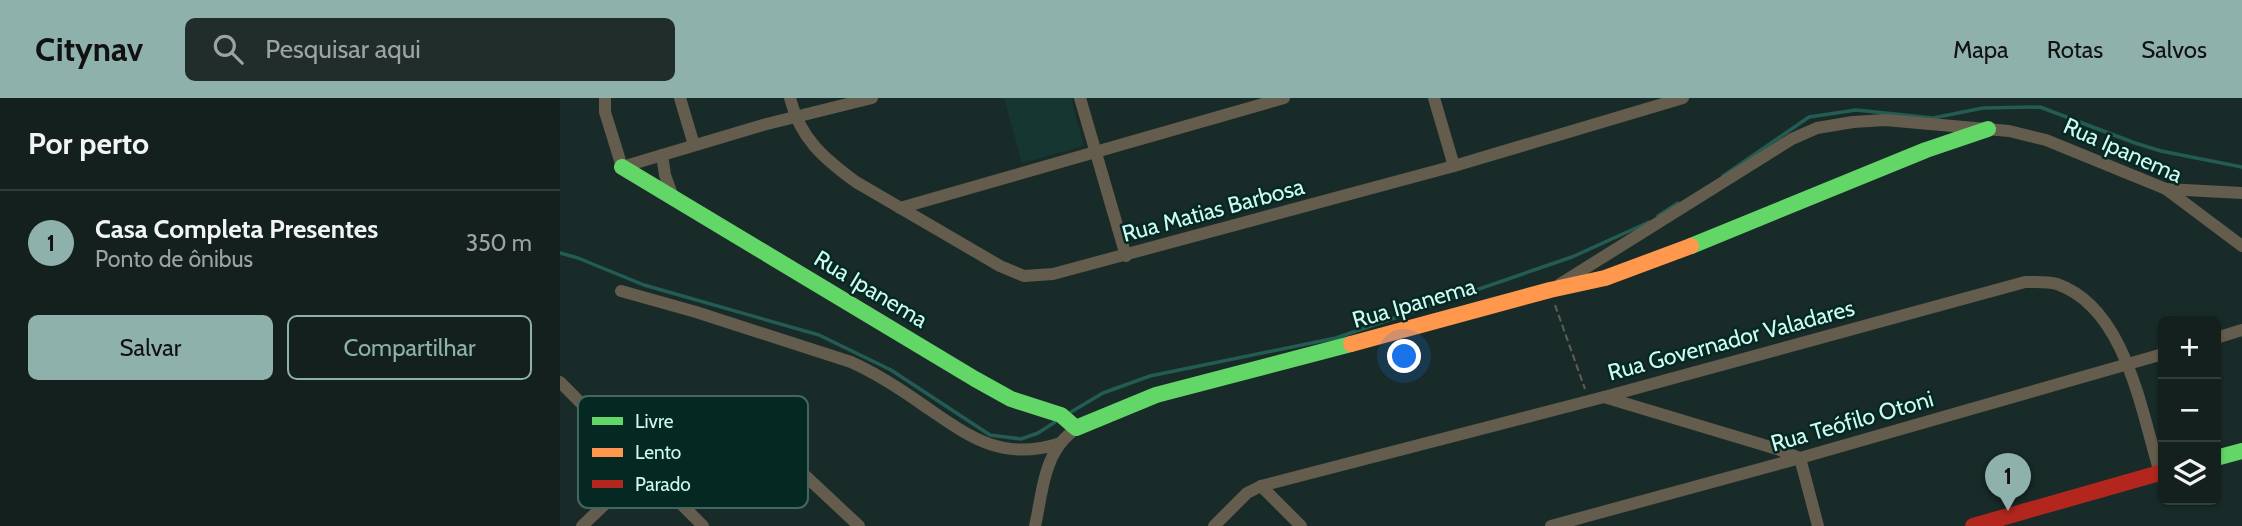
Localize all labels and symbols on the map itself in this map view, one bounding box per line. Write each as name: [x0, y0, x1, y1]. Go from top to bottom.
street label: Rua Ipanema: [2059, 111, 2187, 189]
street label: Rua Matias Barbosa: [1119, 172, 1307, 248]
street label: Rua Ipanema: [809, 244, 933, 334]
street label: Rua Ipanema: [1349, 272, 1479, 334]
street label: Rua Governador Valadares: [1605, 294, 1857, 386]
your location: [1387, 339, 1421, 373]
street label: Rua Teófilo Otoni: [1767, 384, 1937, 458]
legend: [578, 396, 808, 508]
text: Livre: [635, 410, 674, 433]
text: Lento: [635, 441, 681, 464]
pin: 1: [1985, 453, 2031, 511]
text: Parado: [635, 473, 691, 496]

